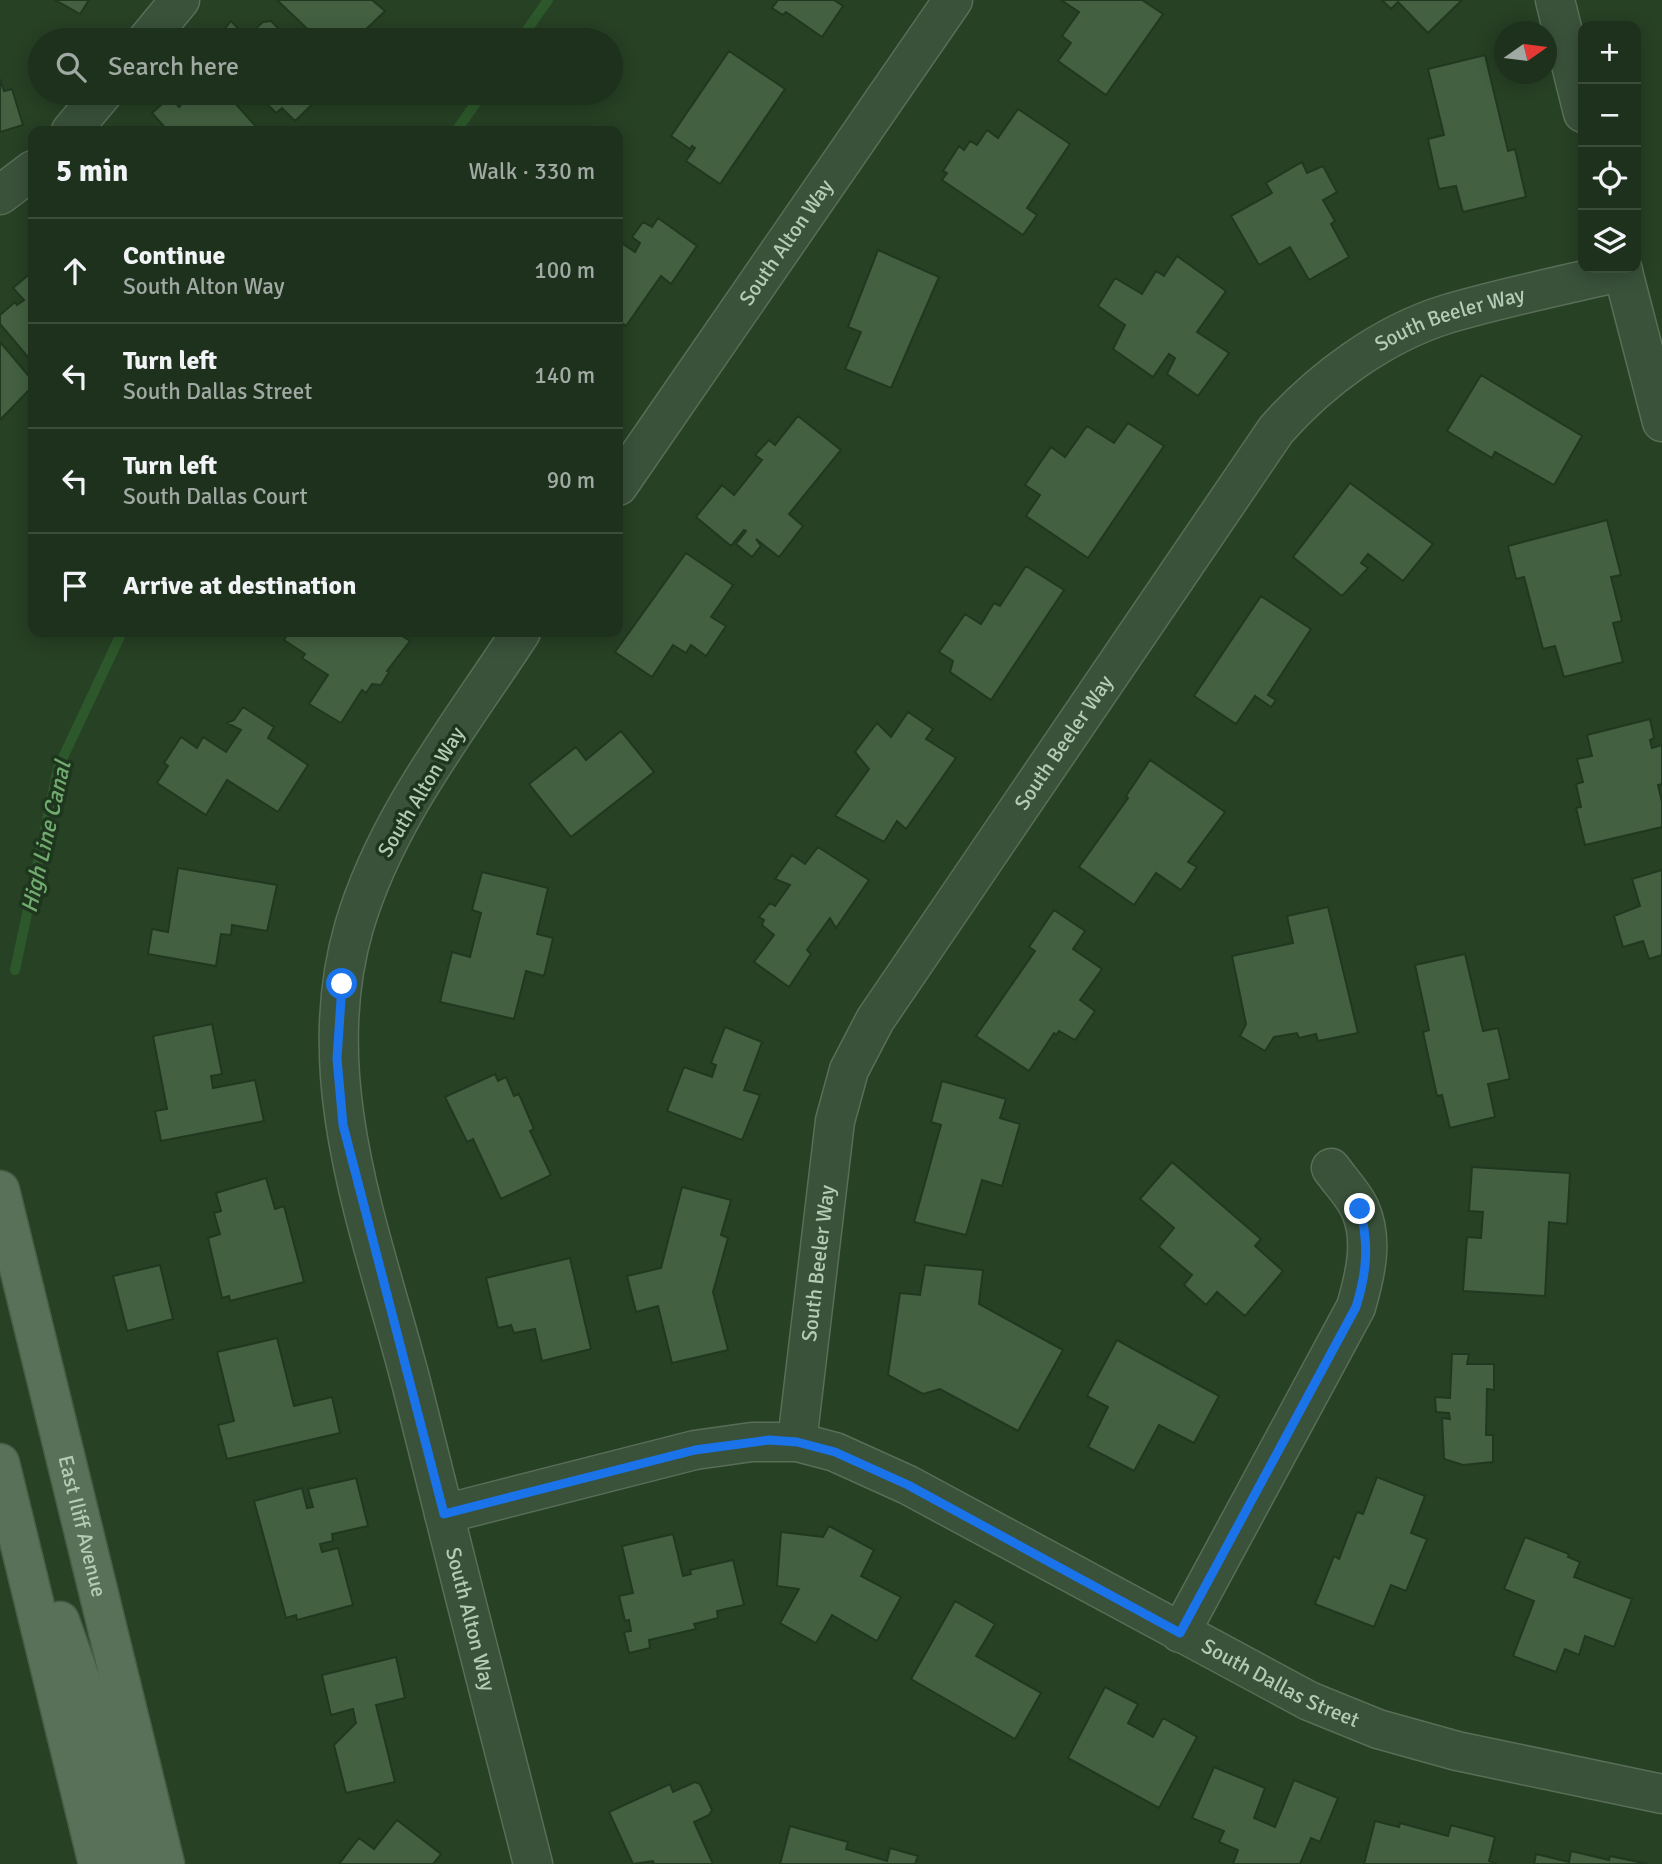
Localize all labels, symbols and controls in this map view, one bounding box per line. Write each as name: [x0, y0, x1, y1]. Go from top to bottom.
north arrow: [1494, 21, 1557, 84]
map controls: [1578, 21, 1641, 273]
button: +: [1578, 21, 1641, 84]
search box: [28, 28, 623, 105]
icon: search: [52, 48, 90, 86]
text: Search here: [108, 51, 239, 83]
button: −: [1578, 84, 1641, 147]
button: locate: [1578, 147, 1641, 210]
text: 5 min: [56, 153, 128, 190]
text: Walk · 330 m: [469, 157, 595, 186]
street label: South Alton Way: [733, 174, 839, 310]
button: layers: [1578, 210, 1641, 273]
text: Continue: [123, 240, 225, 272]
icon: ahead: [56, 252, 94, 290]
text: 100 m: [534, 256, 595, 285]
text: South Alton Way: [123, 272, 284, 301]
street label: South Beeler Way: [1370, 281, 1527, 357]
text: Turn left: [123, 345, 217, 377]
icon: left: [56, 357, 94, 395]
text: 140 m: [534, 361, 595, 390]
text: South Dallas Street: [123, 377, 312, 406]
text: Turn left: [123, 450, 217, 482]
icon: left: [56, 462, 94, 500]
text: 90 m: [547, 466, 595, 495]
text: South Dallas Court: [123, 482, 308, 511]
icon: arrive: [56, 567, 94, 605]
text: Arrive at destination: [123, 570, 356, 602]
street label: South Beeler Way: [1009, 670, 1119, 815]
street label: South Alton Way: [372, 722, 470, 862]
water label: High Line Canal: [14, 756, 78, 916]
route start: [326, 968, 357, 999]
street label: South Beeler Way: [796, 1183, 840, 1343]
route end: [1344, 1193, 1375, 1224]
street label: East Iliff Avenue: [52, 1452, 112, 1600]
street label: South Alton Way: [440, 1544, 501, 1694]
street label: South Dallas Street: [1197, 1633, 1363, 1733]

